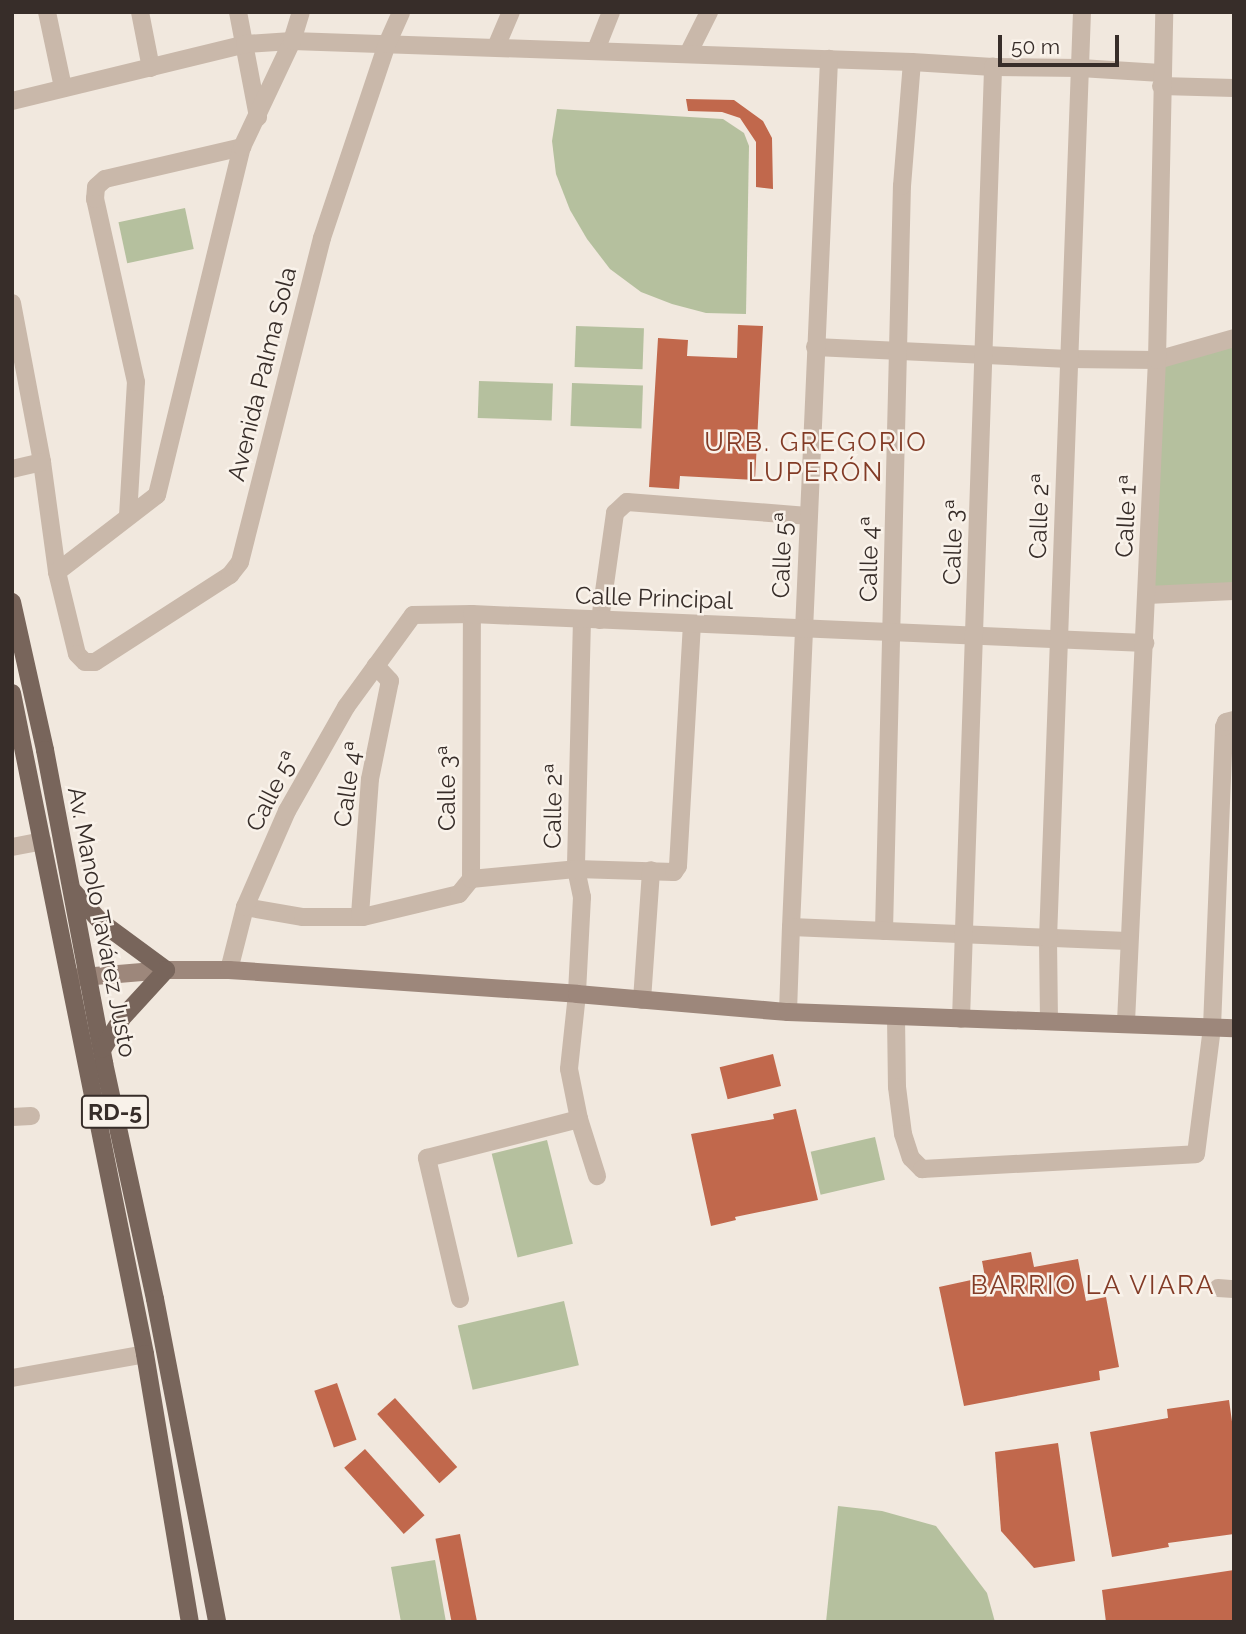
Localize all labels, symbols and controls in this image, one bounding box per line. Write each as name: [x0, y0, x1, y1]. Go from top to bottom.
scale bar: [1001, 21, 1122, 65]
text: 50 m: [1011, 34, 1060, 59]
street label: Avenida Palma Sola: [221, 264, 303, 484]
district label: URB. GREGORIO LUPERÓN: [706, 427, 926, 488]
street label: Calle 2ª: [1023, 473, 1055, 559]
street label: Calle 1ª: [1109, 474, 1143, 558]
street label: Calle 3ª: [937, 499, 969, 585]
street label: Calle 5ª: [766, 511, 798, 599]
street label: Calle 4ª: [854, 516, 884, 602]
street label: Calle Principal: [574, 581, 734, 615]
street label: Calle 4ª: [328, 739, 368, 829]
street label: Calle 3ª: [433, 745, 461, 831]
street label: Calle 5ª: [240, 746, 304, 836]
street label: Calle 2ª: [538, 763, 568, 849]
street label: Av. Manolo Tavárez Justo: [62, 784, 142, 1060]
road number: RD-5: [80, 1092, 150, 1132]
district label: BARRIO LA VIARA: [972, 1270, 1214, 1302]

